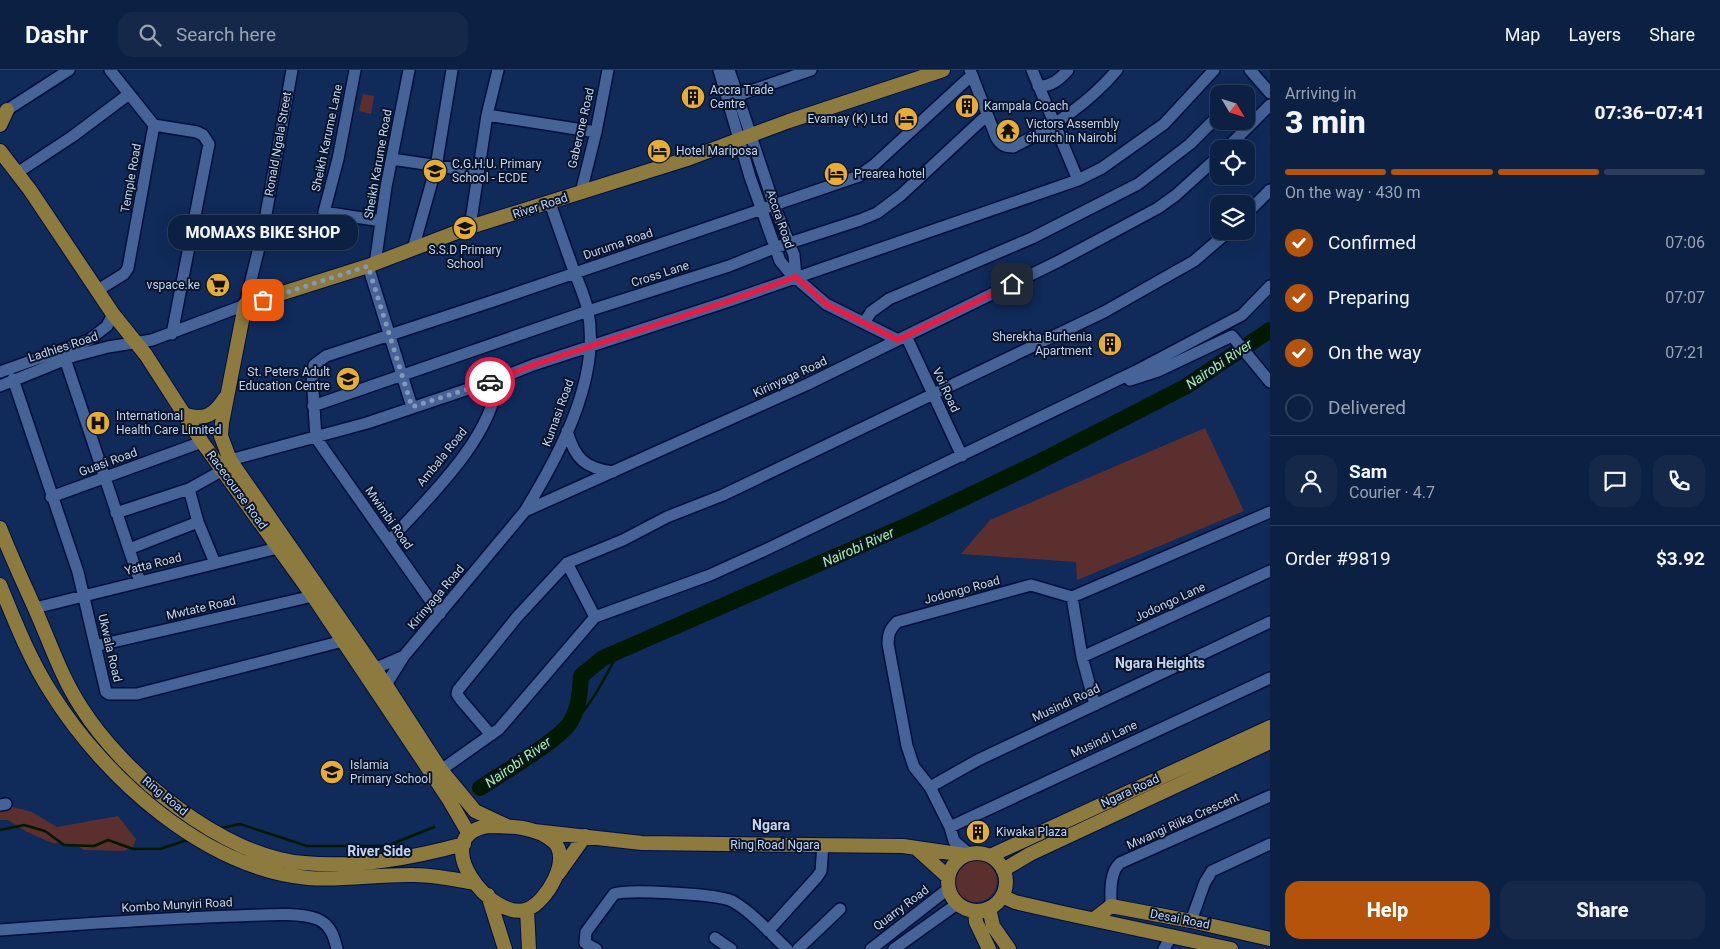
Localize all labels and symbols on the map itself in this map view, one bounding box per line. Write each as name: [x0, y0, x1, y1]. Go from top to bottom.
street label: Sheikh Karume Lane: [309, 83, 345, 193]
place label: Accra Trade Centre: [710, 83, 774, 111]
building icon: Accra Trade Centre: [680, 84, 706, 110]
north arrow: [1210, 85, 1255, 130]
street label: Gaberone Road: [565, 86, 597, 170]
street label: Ronald Ngala Street: [262, 91, 294, 197]
building icon: Kampala Coach: [954, 93, 980, 119]
place label: Kampala Coach: [984, 99, 1068, 113]
hotel icon: Evamay (K) Ltd: [893, 106, 919, 132]
street label: Sheikh Karume Road: [361, 108, 395, 220]
place label: Evamay (K) Ltd: [808, 112, 888, 126]
place label: Victors Assembly church in Nairobi: [1026, 117, 1119, 145]
temple icon: Victors Assembly church in Nairobi: [995, 118, 1021, 144]
hotel icon: Hotel Mariposa: [646, 138, 672, 164]
street label: Temple Road: [118, 142, 144, 214]
place label: Hotel Mariposa: [676, 144, 758, 158]
place label: C.G.H.U. Primary School - ECDE: [452, 157, 542, 185]
school or university icon: C.G.H.U. Primary School - ECDE: [422, 158, 448, 184]
hotel icon: Prearea hotel: [823, 161, 849, 187]
place label: Prearea hotel: [854, 167, 925, 181]
street label: Accra Road: [763, 188, 797, 250]
street label: River Road: [511, 191, 569, 221]
callout: MOMAXS BIKE SHOP: [168, 215, 358, 250]
school or university icon: S.S.D Primary School: [452, 215, 478, 241]
street label: Duruma Road: [581, 226, 655, 262]
place label: S.S.D Primary School: [429, 243, 502, 271]
street label: Cross Lane: [629, 258, 691, 290]
pin: [991, 263, 1033, 305]
supermarket icon: vspace.ke: [205, 272, 231, 298]
place label: vspace.ke: [147, 278, 200, 292]
pin: [242, 279, 284, 321]
street label: Ladhies Road: [26, 329, 100, 365]
place label: Sherekha Burhenia Apartment: [992, 330, 1092, 358]
building icon: Sherekha Burhenia Apartment: [1097, 331, 1123, 357]
water label: Nairobi River: [1183, 336, 1256, 392]
street label: Kirinyaga Road: [751, 354, 829, 400]
courier: [465, 357, 515, 407]
place label: St. Peters Adult Education Centre: [239, 365, 330, 393]
street label: Voi Road: [930, 365, 962, 415]
school or university icon: St. Peters Adult Education Centre: [335, 366, 361, 392]
street label: Kumasi Road: [539, 377, 577, 449]
place label: International Health Care Limited: [116, 409, 221, 437]
hospital icon: International Health Care Limited: [85, 410, 111, 436]
street label: Ambala Road: [414, 425, 470, 489]
street label: Guasi Road: [77, 445, 139, 479]
street label: Racecourse Road: [204, 448, 270, 532]
street label: Mwimbi Road: [362, 484, 416, 552]
water label: Nairobi River: [820, 524, 897, 570]
street label: Yatta Road: [123, 550, 183, 578]
street label: Kirinyaga Road: [405, 562, 467, 632]
street label: Jodongo Road: [923, 573, 1001, 607]
street label: Jodongo Lane: [1132, 580, 1208, 624]
street label: Mwtate Road: [165, 593, 237, 623]
street label: Ukwala Road: [95, 613, 125, 683]
district label: Ngara Heights: [1115, 655, 1205, 671]
street label: Musindi Road: [1030, 681, 1102, 725]
street label: Musindi Lane: [1069, 718, 1139, 760]
water label: Nairobi River: [482, 733, 554, 791]
place label: Islamia Primary School: [350, 758, 431, 786]
school or university icon: Islamia Primary School: [319, 759, 345, 785]
street label: Ngara Road: [1099, 771, 1161, 811]
street label: Ring Road: [140, 774, 190, 818]
street label: Mwangi Riika Crescent: [1125, 790, 1241, 852]
district label: Ngara: [752, 817, 790, 833]
building icon: Kiwaka Plaza: [965, 819, 991, 845]
place label: Kiwaka Plaza: [996, 825, 1067, 839]
street label: Ring Road Ngara: [730, 838, 820, 852]
district label: River Side: [347, 843, 411, 859]
street label: Quarry Road: [871, 883, 931, 933]
street label: Kombo Munyiri Road: [121, 895, 233, 915]
street label: Desai Road: [1149, 906, 1211, 932]

